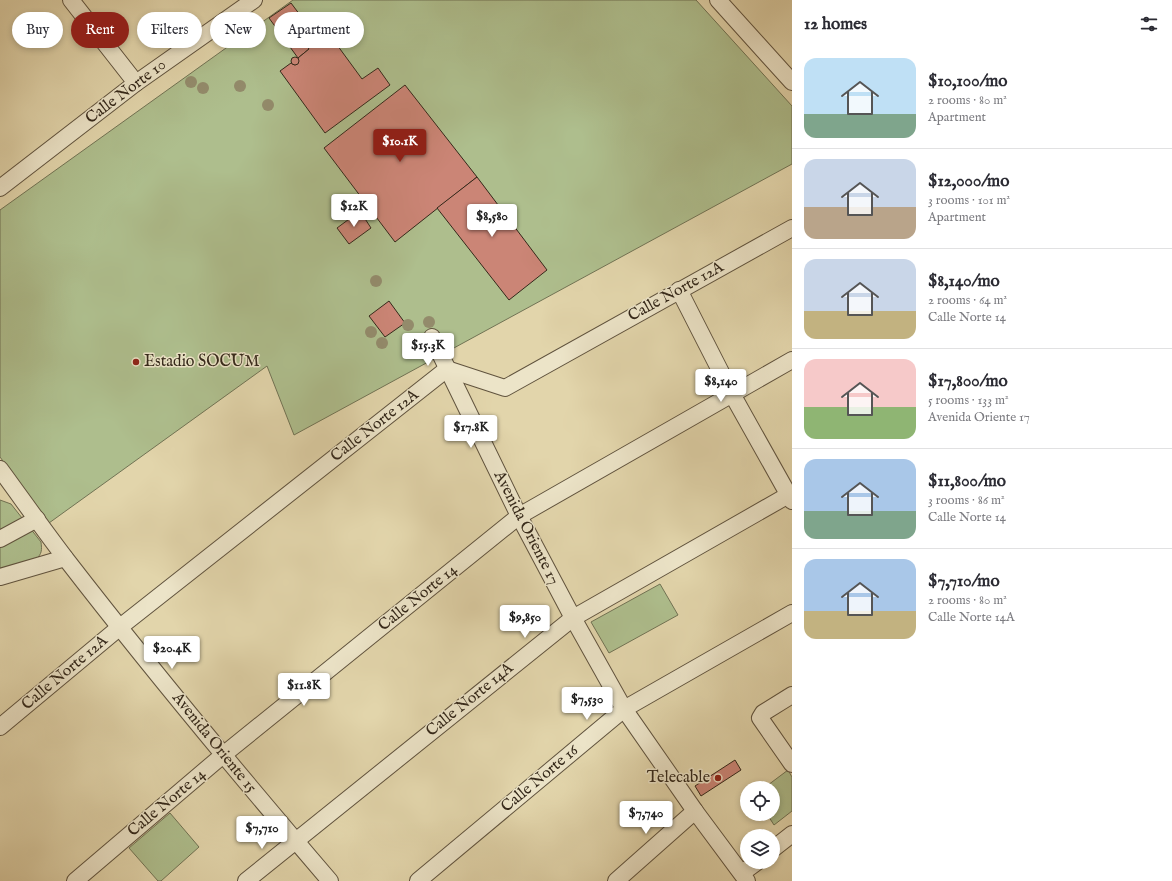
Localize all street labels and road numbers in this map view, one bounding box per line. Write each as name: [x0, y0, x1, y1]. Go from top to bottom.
street label: Calle Norte 10: [82, 55, 170, 129]
street label: Calle Norte 12A: [625, 257, 728, 327]
street label: Calle Norte 12A: [327, 385, 424, 467]
street label: Avenida Oriente 17: [488, 467, 563, 588]
street label: Calle Norte 14: [374, 560, 462, 636]
street label: Calle Norte 12A: [18, 630, 113, 715]
street label: Calle Norte 14A: [422, 658, 519, 741]
street label: Avenida Oriente 15: [167, 688, 261, 798]
street label: Calle Norte 16: [497, 741, 583, 817]
street label: Calle Norte 14: [124, 764, 210, 841]

